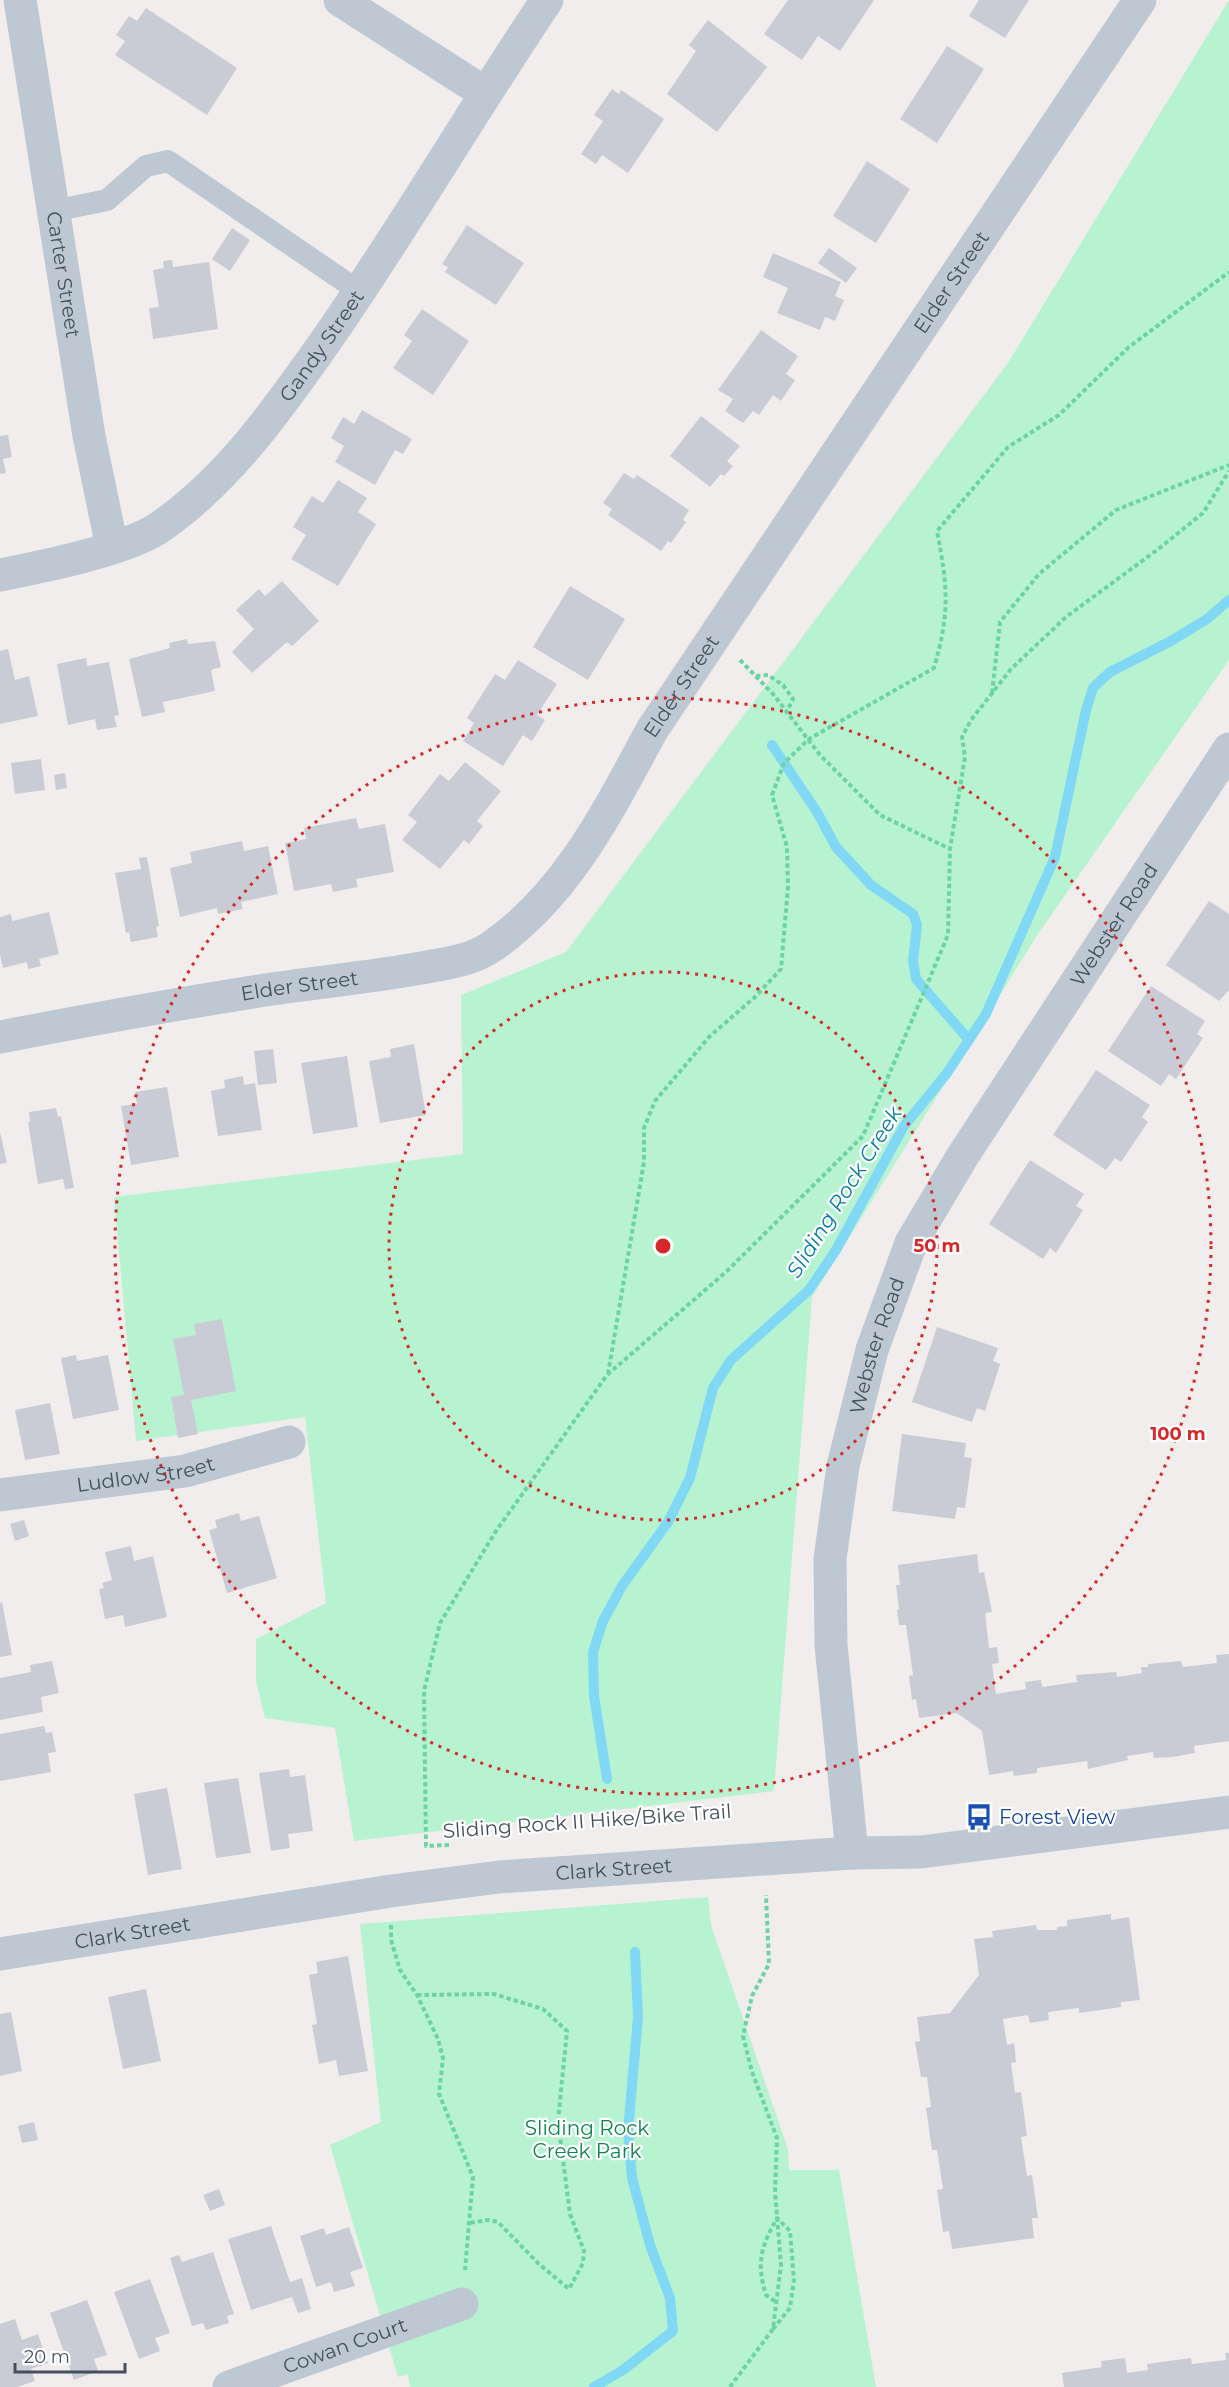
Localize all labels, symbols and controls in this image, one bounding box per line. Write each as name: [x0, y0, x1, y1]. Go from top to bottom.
street label: Carter Street: [42, 210, 85, 340]
street label: Elder Street: [909, 226, 994, 338]
street label: Gandy Street: [274, 285, 369, 406]
street label: Elder Street: [638, 630, 724, 742]
street label: Webster Road: [1065, 859, 1163, 991]
street label: Elder Street: [239, 966, 360, 1006]
water label: Sliding Rock Creek: [781, 1100, 908, 1282]
text: 50 m: [914, 1235, 960, 1257]
centre of rings: [653, 1236, 673, 1256]
street label: Webster Road: [844, 1274, 909, 1416]
text: 100 m: [1150, 1423, 1206, 1445]
street label: Ludlow Street: [75, 1451, 217, 1497]
street label: Sliding Rock II Hike/Bike Trail: [442, 1799, 732, 1843]
bus stop icon: Forest View: [964, 1802, 994, 1832]
place label: Forest View: [999, 1805, 1116, 1829]
street label: Clark Street: [555, 1853, 673, 1885]
street label: Clark Street: [73, 1912, 192, 1954]
park label: Sliding Rock Creek Park: [525, 2116, 649, 2163]
street label: Cowan Court: [280, 2313, 410, 2379]
scale bar: [15, 2336, 124, 2374]
text: 20 m: [24, 2346, 70, 2368]

